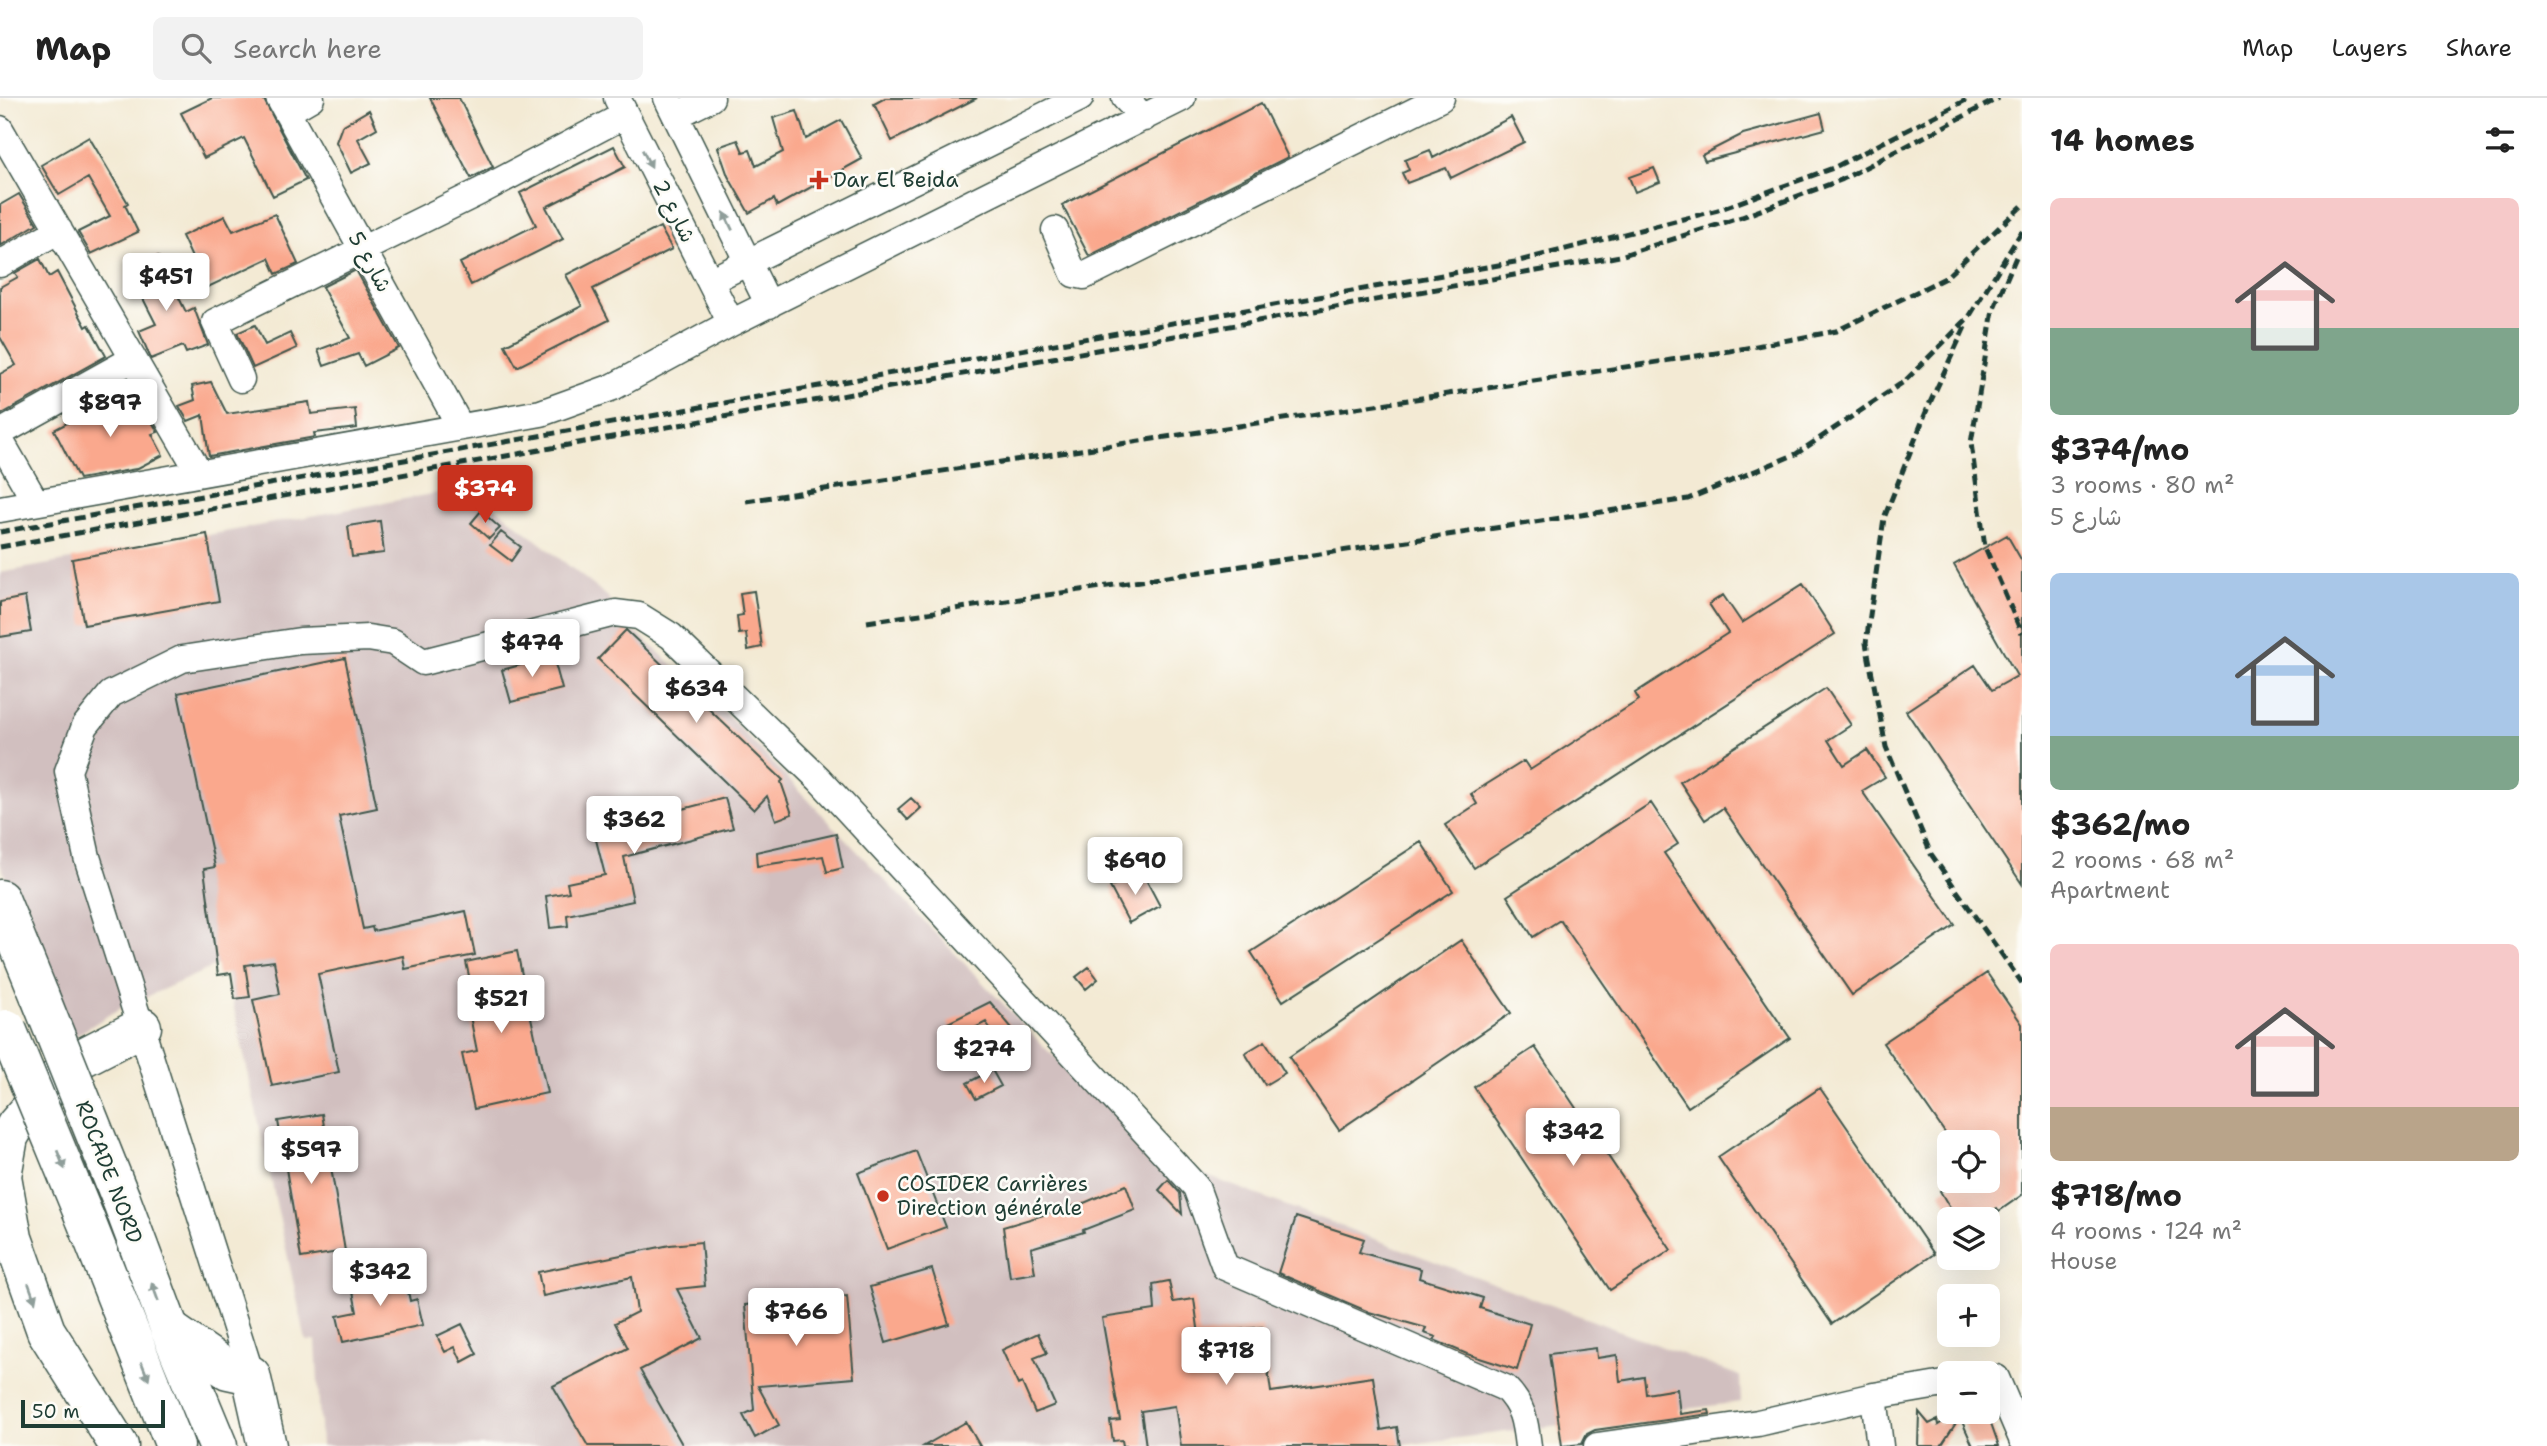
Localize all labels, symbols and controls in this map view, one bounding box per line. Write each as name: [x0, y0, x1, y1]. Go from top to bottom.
search box: [153, 17, 643, 80]
text: Map: [35, 26, 111, 71]
icon: search: [177, 29, 215, 67]
text: Search here: [233, 31, 382, 66]
text: Map: [2242, 32, 2293, 64]
text: Layers: [2331, 32, 2408, 64]
text: Share: [2446, 32, 2512, 64]
text: 14 homes: [2050, 120, 2195, 161]
icon: filters: [2481, 121, 2519, 159]
one-way arrow: [642, 149, 653, 169]
place label: Dar El Beida: [833, 166, 958, 194]
marker: Dar El Beida: [811, 172, 827, 188]
street label: شارع 2: [645, 175, 702, 248]
one-way arrow: [722, 211, 734, 231]
street label: شارع 5: [341, 227, 398, 298]
icon: home: [2222, 243, 2348, 369]
pin: $451: [125, 254, 207, 313]
text: $451: [139, 261, 193, 291]
pin: $897: [69, 380, 151, 439]
text: $897: [78, 387, 142, 417]
text: $374/mo: [2050, 429, 2189, 470]
pin: $374: [444, 466, 526, 525]
text: 3 rooms · 80 m²: [2050, 470, 2235, 500]
text: $374: [454, 473, 516, 503]
text: شارع 5: [2050, 502, 2122, 532]
icon: home: [2222, 618, 2348, 744]
pin: $474: [491, 620, 573, 679]
text: $474: [501, 627, 563, 657]
pin: $634: [655, 666, 737, 725]
text: $634: [664, 673, 728, 703]
pin: $362: [593, 796, 675, 856]
text: $362: [602, 804, 666, 834]
text: $362/mo: [2050, 804, 2190, 845]
pin: $690: [1094, 838, 1176, 897]
text: $690: [1104, 845, 1167, 875]
text: 2 rooms · 68 m²: [2050, 845, 2234, 875]
text: Apartment: [2050, 875, 2170, 905]
pin: $521: [460, 976, 542, 1035]
text: $521: [473, 983, 529, 1013]
icon: home: [2222, 989, 2348, 1115]
pin: $274: [943, 1026, 1025, 1085]
text: $274: [953, 1033, 1015, 1063]
street label: ROCADE NORD: [69, 1097, 149, 1247]
pin: $342: [1532, 1108, 1614, 1168]
text: $342: [1542, 1116, 1604, 1146]
pin: $597: [270, 1126, 352, 1186]
map controls: [1937, 1130, 2000, 1424]
button: locate: [1937, 1130, 2000, 1193]
text: $597: [280, 1134, 342, 1164]
one-way arrow: [56, 1150, 67, 1171]
place label: COSIDER Carrières Direction générale: [897, 1170, 1088, 1222]
text: $718/mo: [2050, 1175, 2182, 1216]
marker: COSIDER Carrières Direction générale: [875, 1188, 891, 1204]
button: layers: [1937, 1207, 2000, 1270]
text: 4 rooms · 124 m²: [2050, 1216, 2242, 1246]
text: House: [2050, 1246, 2118, 1276]
pin: $342: [339, 1248, 421, 1308]
text: $342: [349, 1256, 411, 1286]
one-way arrow: [150, 1282, 161, 1303]
one-way arrow: [27, 1283, 38, 1304]
button: +: [1937, 1284, 2000, 1347]
pin: $766: [755, 1288, 837, 1348]
text: $766: [764, 1296, 828, 1326]
pin: $718: [1185, 1328, 1267, 1387]
text: $718: [1197, 1335, 1255, 1365]
one-way arrow: [140, 1361, 151, 1382]
button: −: [1937, 1361, 2000, 1424]
scale bar: [21, 1397, 164, 1429]
text: 50 m: [32, 1399, 80, 1424]

